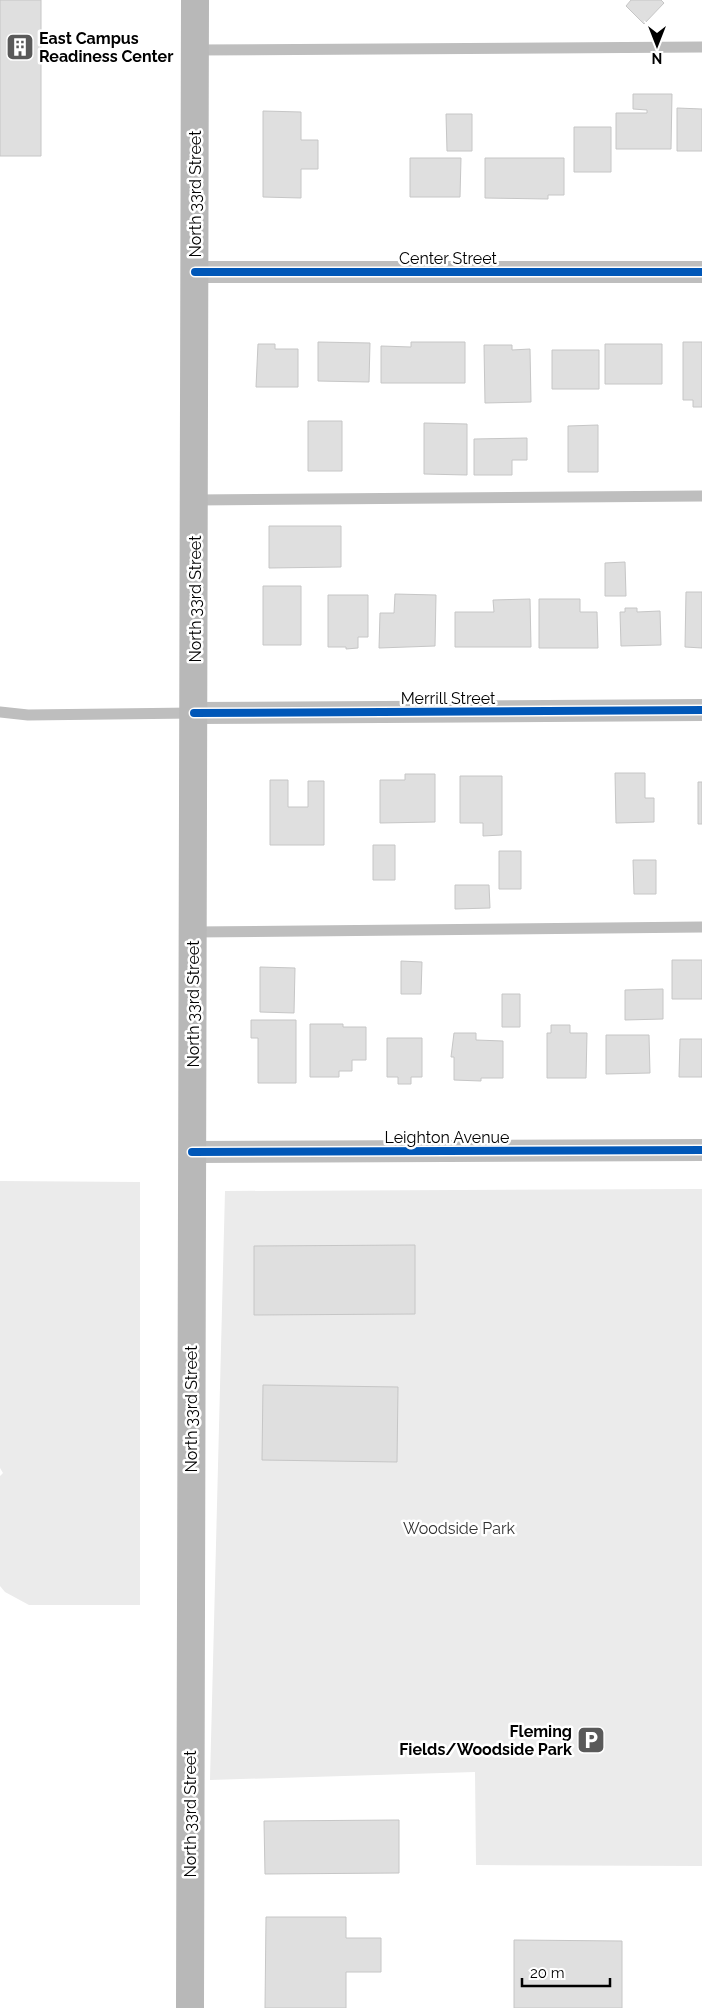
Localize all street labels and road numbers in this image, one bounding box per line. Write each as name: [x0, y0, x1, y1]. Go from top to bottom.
street label: North 33rd Street: [186, 130, 205, 258]
street label: Center Street: [399, 249, 498, 268]
street label: North 33rd Street: [186, 535, 205, 663]
street label: Merrill Street: [401, 689, 496, 708]
street label: North 33rd Street: [184, 940, 203, 1068]
street label: Leighton Avenue: [385, 1128, 509, 1147]
street label: North 33rd Street: [182, 1345, 201, 1473]
street label: North 33rd Street: [181, 1750, 200, 1878]

